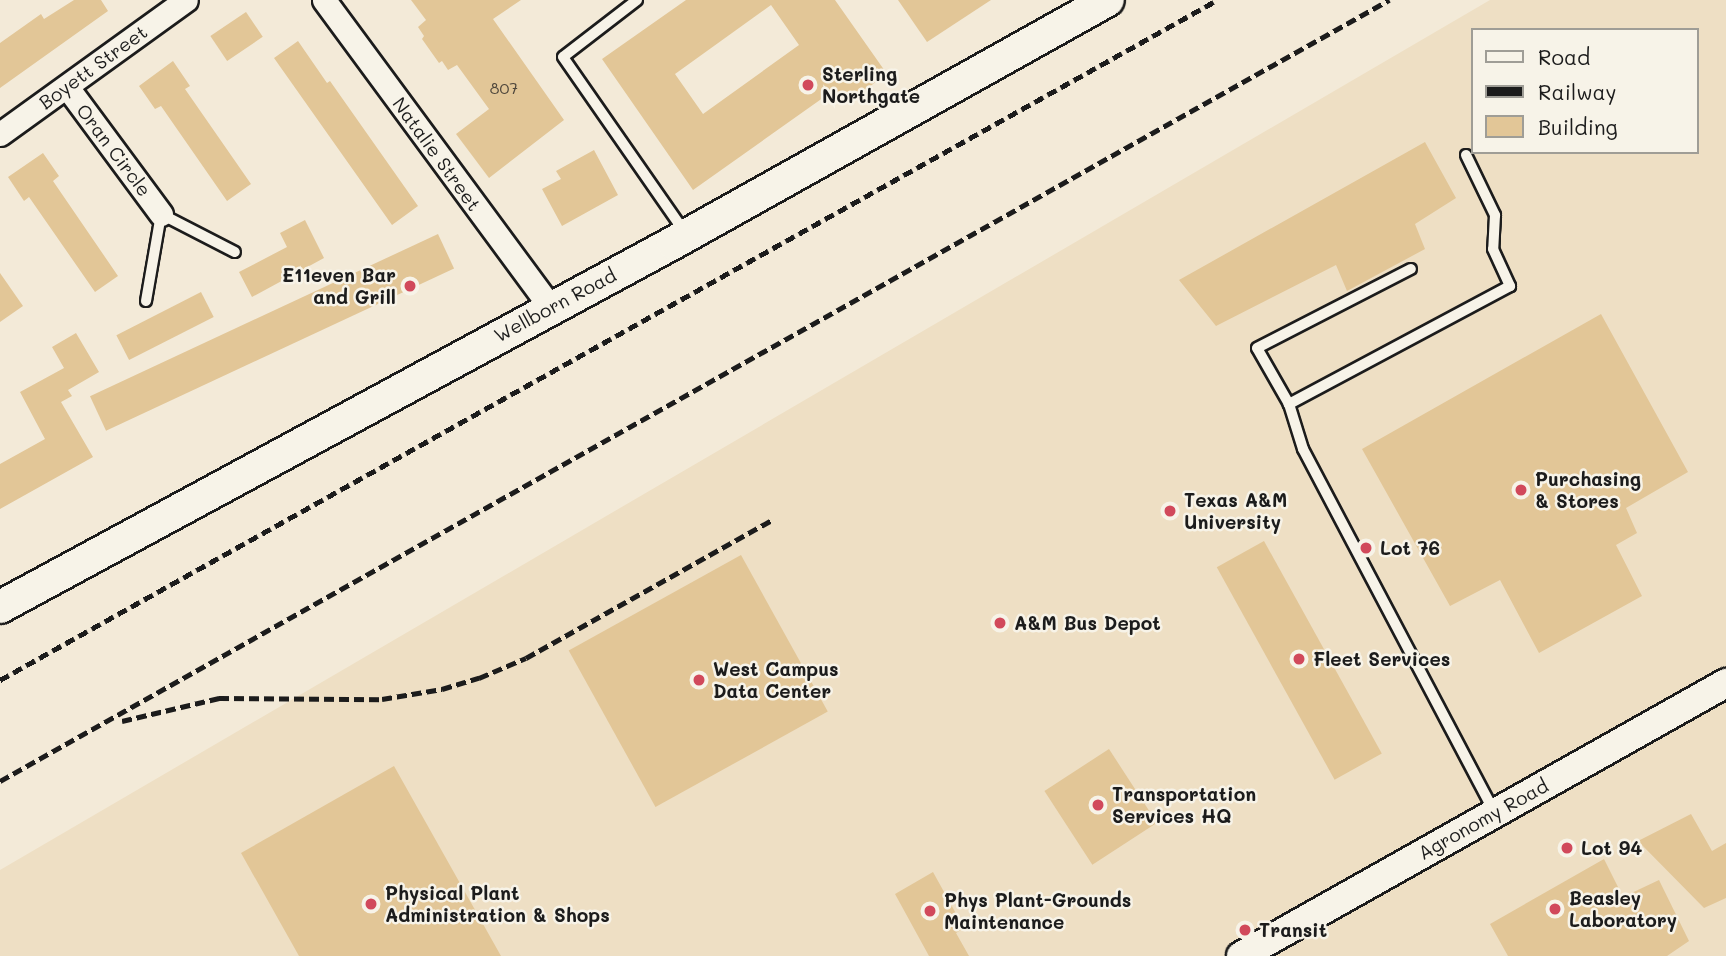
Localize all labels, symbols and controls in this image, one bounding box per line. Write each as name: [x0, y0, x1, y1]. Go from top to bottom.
street label: Boyett Street: [35, 20, 151, 114]
legend: [1470, 28, 1698, 154]
text: Road: [1538, 43, 1590, 70]
place label: Sterling Northgate: [822, 63, 920, 107]
marker: Sterling Northgate: [800, 77, 816, 93]
house number: 807: [490, 78, 518, 98]
text: Railway: [1538, 78, 1617, 105]
street label: Natalie Street: [388, 93, 486, 215]
street label: Oran Circle: [72, 99, 156, 201]
text: Building: [1538, 113, 1618, 140]
street label: Wellborn Road: [490, 263, 620, 347]
place label: E11even Bar and Grill: [282, 264, 396, 308]
marker: E11even Bar and Grill: [402, 278, 418, 294]
place label: Purchasing & Stores: [1535, 468, 1641, 512]
marker: Purchasing & Stores: [1513, 482, 1529, 498]
place label: Texas A&M University: [1184, 489, 1287, 533]
marker: Texas A&M University: [1162, 503, 1178, 519]
place label: Lot 76: [1380, 537, 1440, 559]
marker: Lot 76: [1358, 540, 1374, 556]
place label: A&M Bus Depot: [1014, 612, 1161, 634]
marker: A&M Bus Depot: [992, 615, 1008, 631]
place label: Fleet Services: [1313, 648, 1450, 670]
marker: Fleet Services: [1291, 651, 1307, 667]
place label: West Campus Data Center: [713, 658, 839, 702]
marker: West Campus Data Center: [691, 672, 707, 688]
street label: Agronomy Road: [1414, 774, 1552, 864]
place label: Transportation Services HQ: [1112, 783, 1256, 827]
marker: Transportation Services HQ: [1090, 797, 1106, 813]
place label: Lot 94: [1581, 837, 1642, 859]
marker: Lot 94: [1559, 840, 1575, 856]
place label: Physical Plant Administration & Shops: [385, 882, 610, 926]
place label: Beasley Laboratory: [1569, 887, 1677, 931]
place label: Phys Plant-Grounds Maintenance: [944, 889, 1131, 933]
marker: Physical Plant Administration & Shops: [363, 896, 379, 912]
marker: Beasley Laboratory: [1547, 901, 1563, 917]
marker: Phys Plant-Grounds Maintenance: [922, 903, 938, 919]
place label: Transit: [1259, 919, 1327, 941]
marker: Transit: [1237, 922, 1253, 938]

